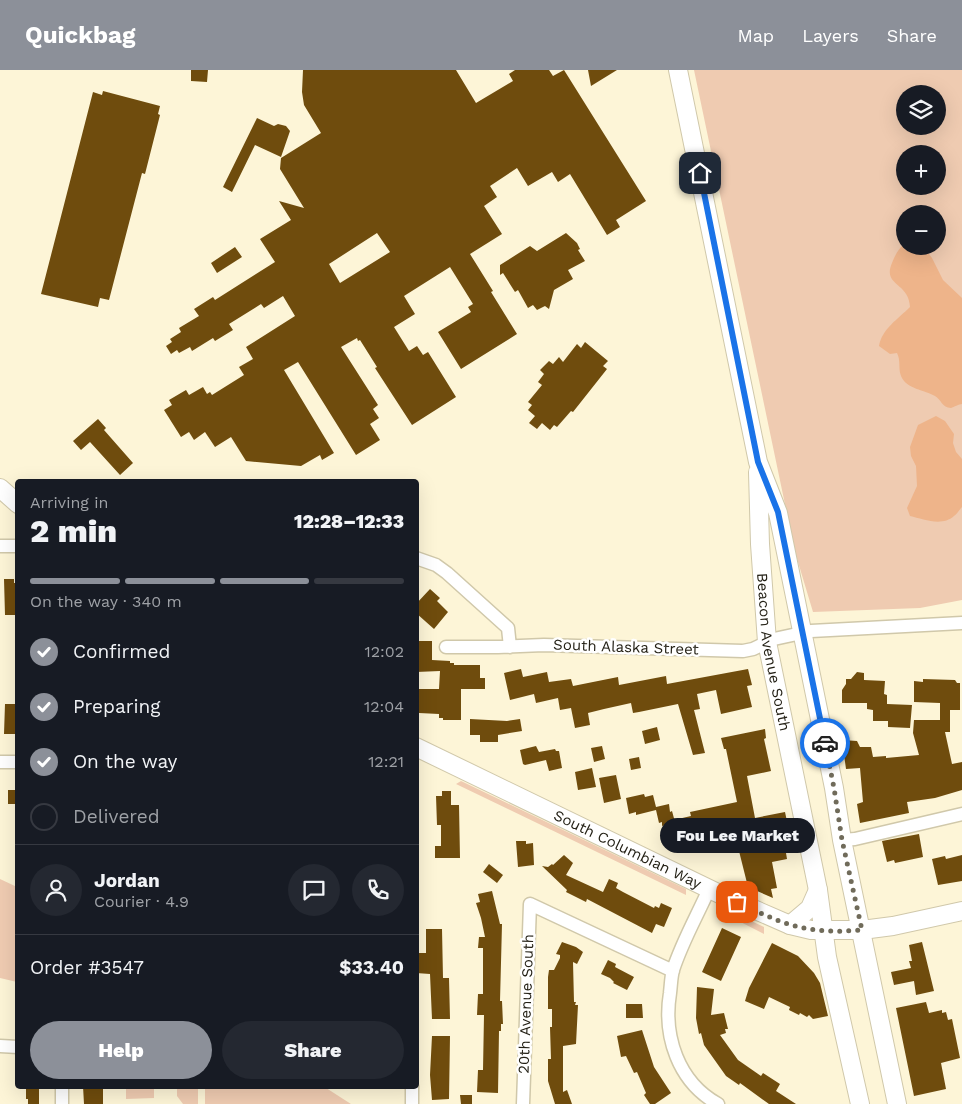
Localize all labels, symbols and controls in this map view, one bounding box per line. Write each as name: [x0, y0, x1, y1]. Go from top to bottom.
text: Quickbag: [25, 21, 135, 49]
text: Map: [737, 25, 774, 46]
text: Layers: [802, 25, 859, 46]
text: Share: [887, 25, 937, 46]
map controls: [896, 85, 946, 255]
button: layers: [896, 85, 946, 135]
button: +: [896, 145, 946, 195]
pin: [679, 152, 721, 194]
icon: home: [686, 159, 714, 187]
button: −: [896, 205, 946, 255]
text: Arriving in: [30, 493, 108, 512]
text: 12:28–12:33: [294, 510, 404, 533]
text: 2 min: [30, 512, 117, 550]
street label: Beacon Avenue South: [753, 572, 794, 733]
text: On the way · 340 m: [30, 592, 182, 611]
street label: South Alaska Street: [553, 635, 700, 659]
icon: check: [30, 638, 58, 666]
text: Confirmed: [73, 640, 170, 663]
text: 12:02: [364, 642, 404, 661]
icon: check: [30, 693, 58, 721]
text: Preparing: [73, 695, 160, 718]
text: 12:04: [364, 697, 404, 716]
courier: [800, 718, 850, 768]
icon: car: [811, 729, 839, 757]
icon: check: [30, 748, 58, 776]
text: On the way: [73, 750, 177, 773]
text: 12:21: [368, 752, 404, 771]
text: Delivered: [73, 805, 160, 828]
street label: South Columbian Way: [551, 806, 704, 893]
callout: Fou Lee Market: [660, 817, 814, 852]
text: Fou Lee Market: [676, 826, 799, 845]
button: person: [30, 864, 82, 916]
button: chat: [288, 864, 340, 916]
button: phone: [352, 864, 404, 916]
text: Jordan: [94, 869, 160, 892]
pin: [716, 881, 758, 923]
icon: bag: [723, 888, 751, 916]
text: Courier · 4.9: [94, 892, 189, 911]
street label: 20th Avenue South: [515, 934, 537, 1074]
text: Order #3547: [30, 956, 144, 979]
text: $33.40: [339, 956, 404, 979]
button: Help: [30, 1021, 212, 1079]
button: Share: [222, 1021, 404, 1079]

